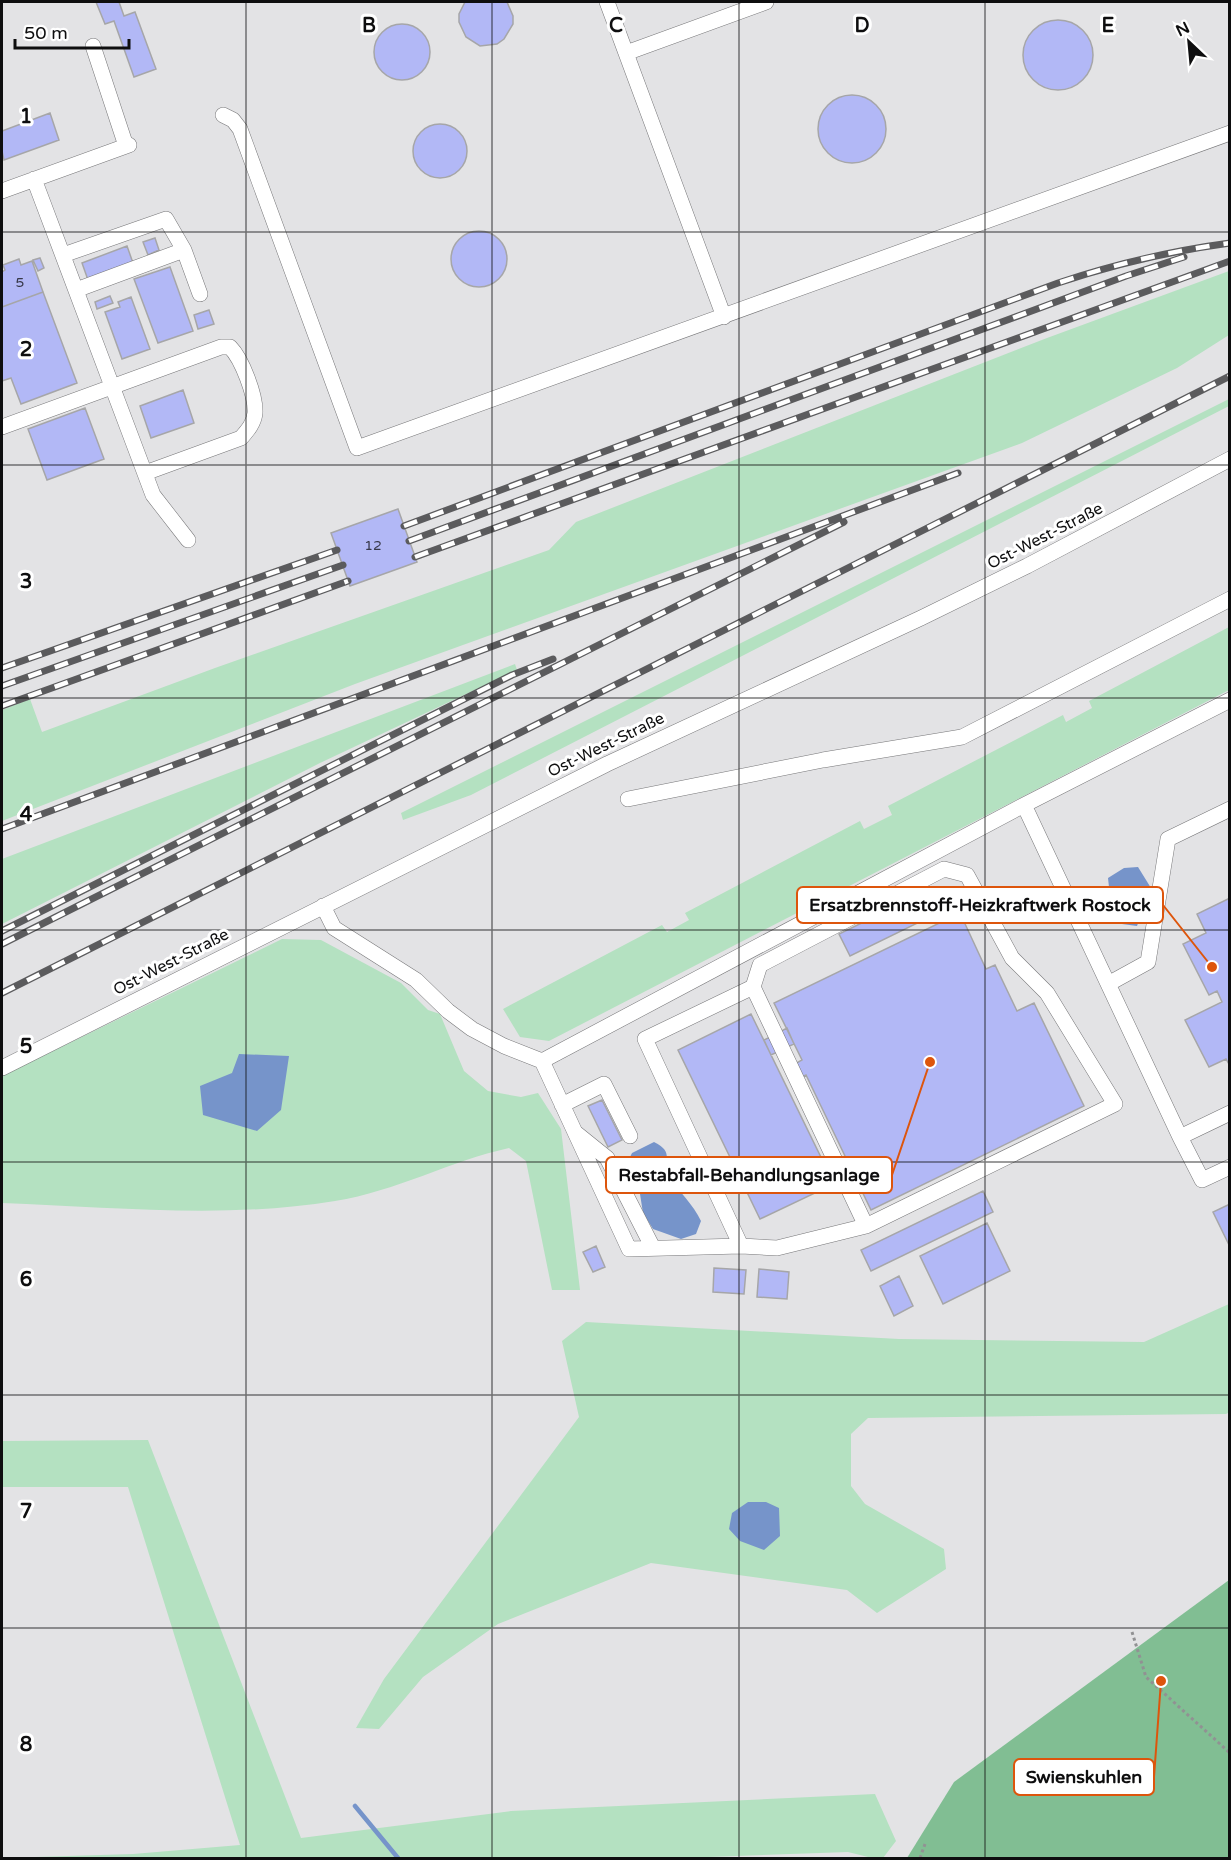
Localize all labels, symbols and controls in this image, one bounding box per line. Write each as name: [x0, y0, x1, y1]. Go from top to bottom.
scale bar: [15, 12, 129, 50]
north arrow: [1159, 12, 1219, 72]
text: B: [362, 14, 376, 38]
text: C: [609, 14, 623, 38]
text: D: [854, 14, 870, 38]
text: E: [1102, 14, 1115, 38]
text: N: [1173, 18, 1193, 41]
text: 50 m: [24, 22, 68, 44]
text: 1: [20, 105, 32, 129]
house number: 5: [16, 274, 24, 291]
text: 2: [20, 338, 32, 362]
street label: Ost-West-Straße: [984, 498, 1106, 574]
house number: 12: [364, 537, 382, 554]
text: 3: [20, 570, 32, 594]
street label: Ost-West-Straße: [544, 708, 668, 782]
text: 4: [20, 803, 33, 827]
callout: Ersatzbrennstoff-Heizkraftwerk Rostock: [797, 887, 1163, 923]
text: Ersatzbrennstoff-Heizkraftwerk Rostock: [809, 894, 1151, 916]
street label: Ost-West-Straße: [110, 924, 232, 1000]
text: 5: [20, 1035, 32, 1059]
callout: Restabfall-Behandlungsanlage: [606, 1157, 892, 1193]
text: Restabfall-Behandlungsanlage: [618, 1164, 880, 1186]
text: 6: [20, 1268, 32, 1292]
text: 7: [20, 1500, 32, 1524]
text: 8: [20, 1733, 32, 1757]
callout: Swienskuhlen: [1014, 1759, 1154, 1795]
text: Swienskuhlen: [1026, 1766, 1142, 1788]

